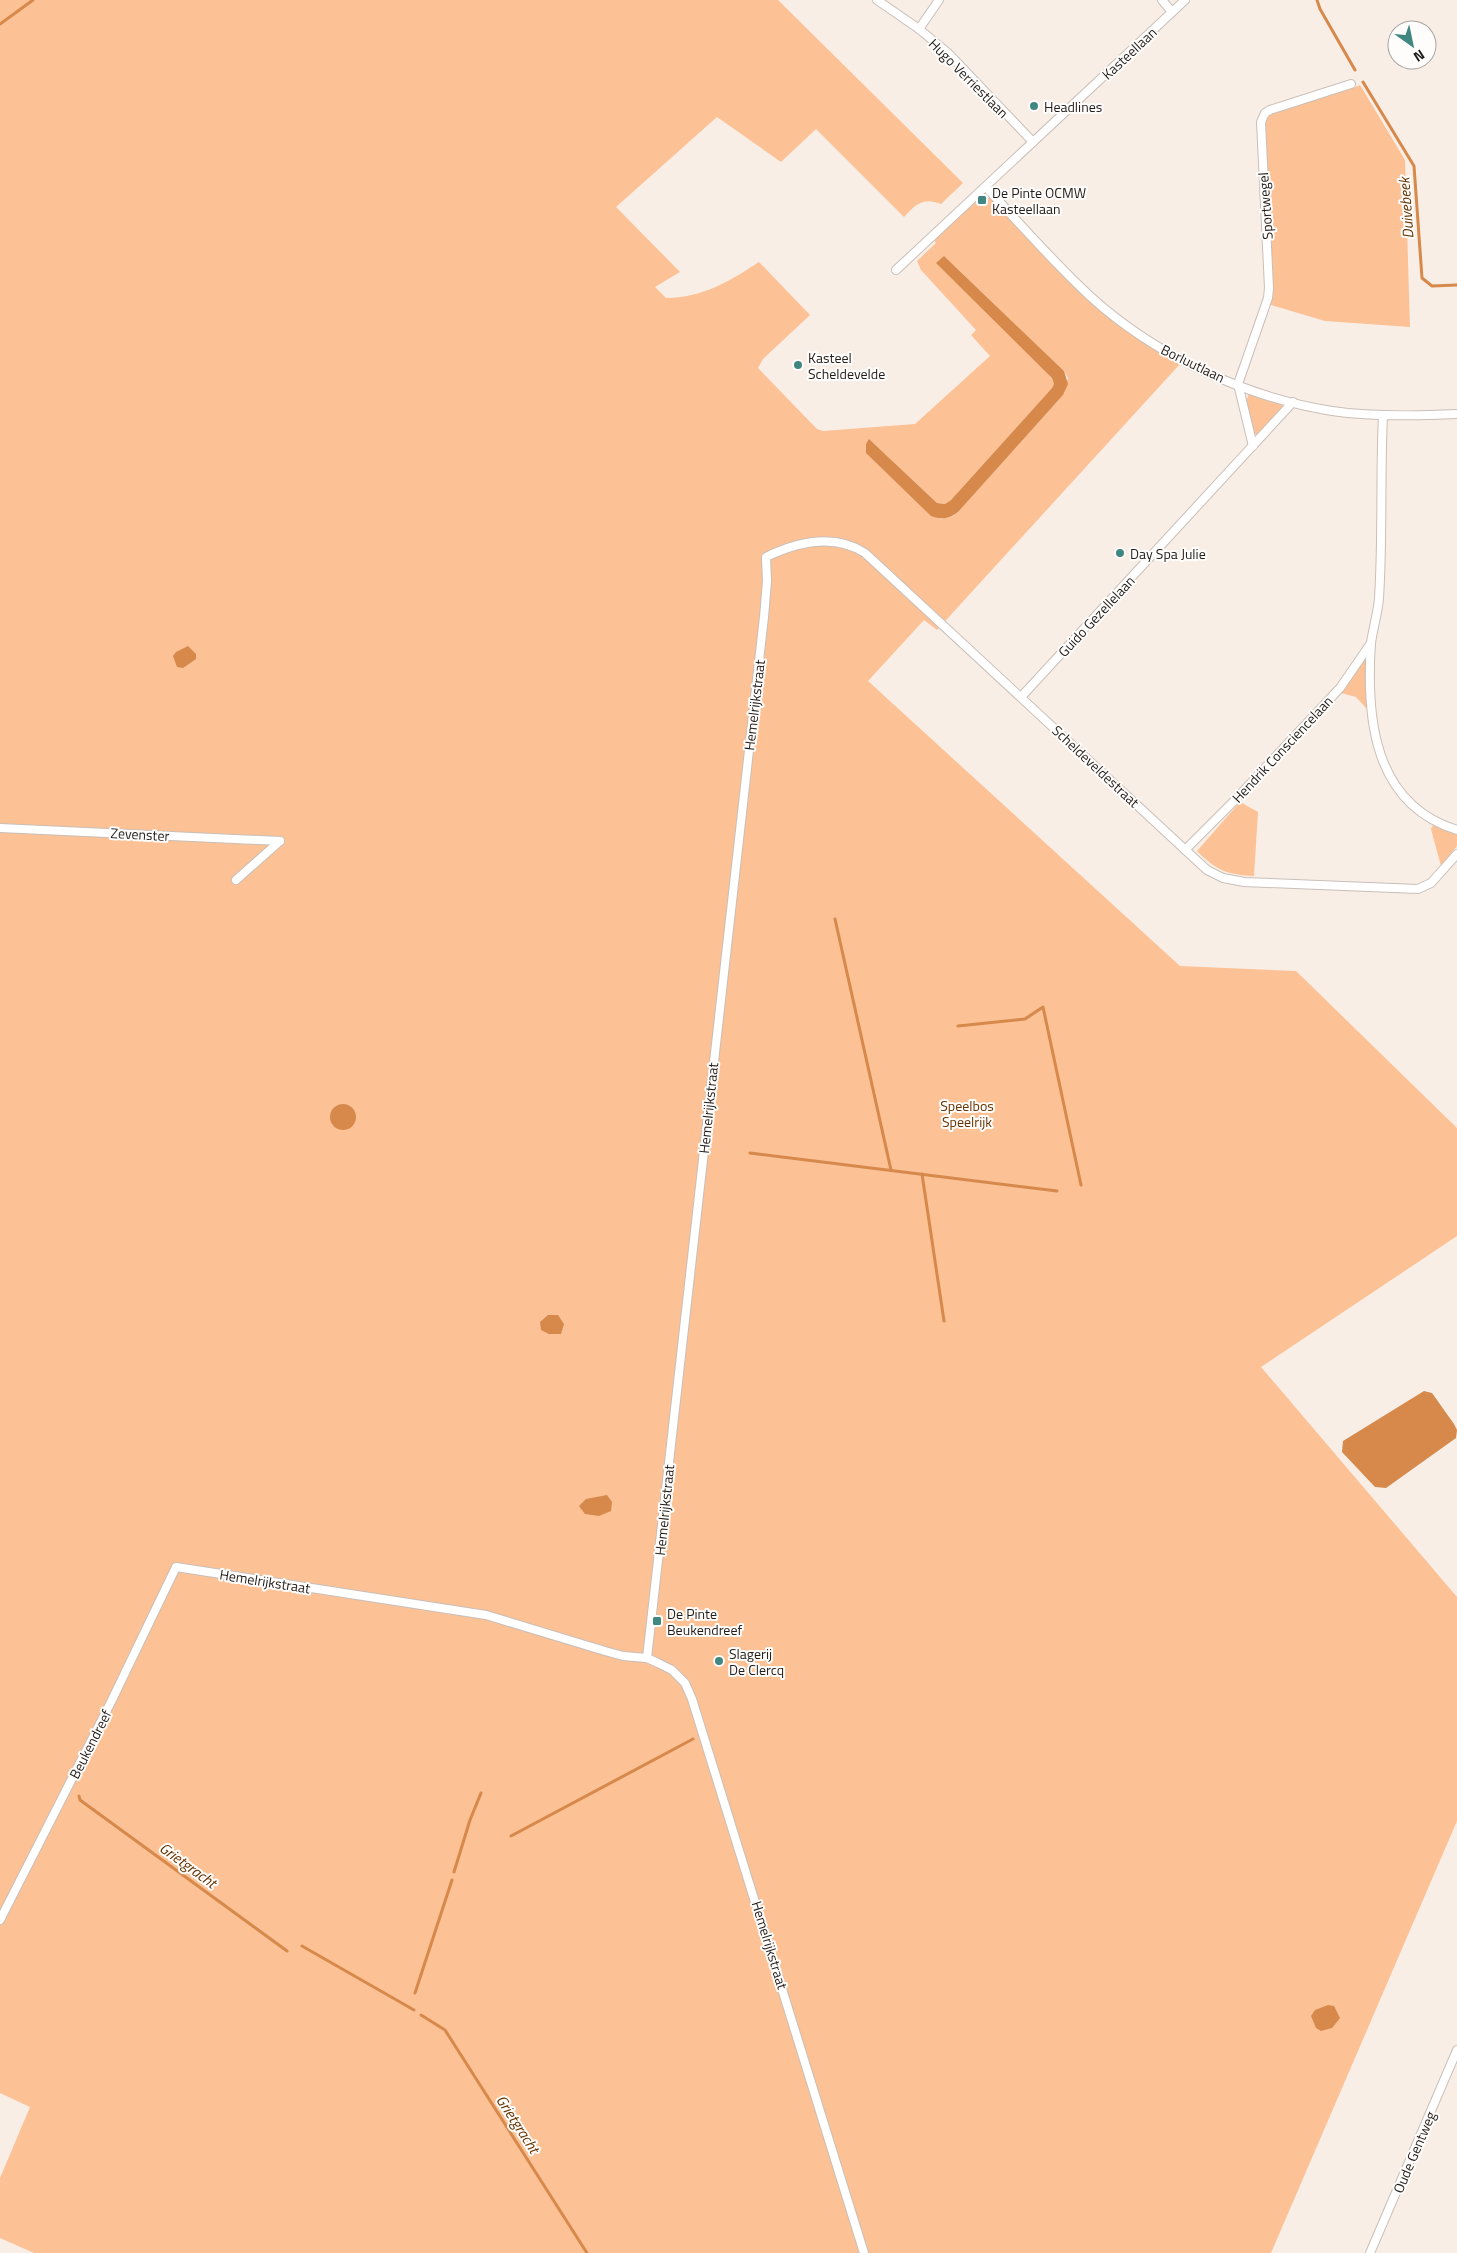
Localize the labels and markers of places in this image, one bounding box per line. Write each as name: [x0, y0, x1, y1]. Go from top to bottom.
place label: Headlines: [1044, 96, 1102, 117]
marker: Headlines: [1028, 100, 1040, 112]
place label: De Pinte OCMW Kasteellaan: [992, 182, 1086, 219]
marker: De Pinte OCMW Kasteellaan: [976, 194, 988, 206]
place label: Kasteel Scheldevelde: [808, 347, 885, 384]
marker: Kasteel Scheldevelde: [792, 359, 804, 371]
place label: Day Spa Julie: [1130, 543, 1206, 564]
marker: Day Spa Julie: [1114, 547, 1126, 559]
place label: De Pinte Beukendreef: [667, 1603, 742, 1640]
marker: De Pinte Beukendreef: [651, 1615, 663, 1627]
place label: Slagerij De Clercq: [729, 1643, 784, 1680]
marker: Slagerij De Clercq: [713, 1655, 725, 1667]

